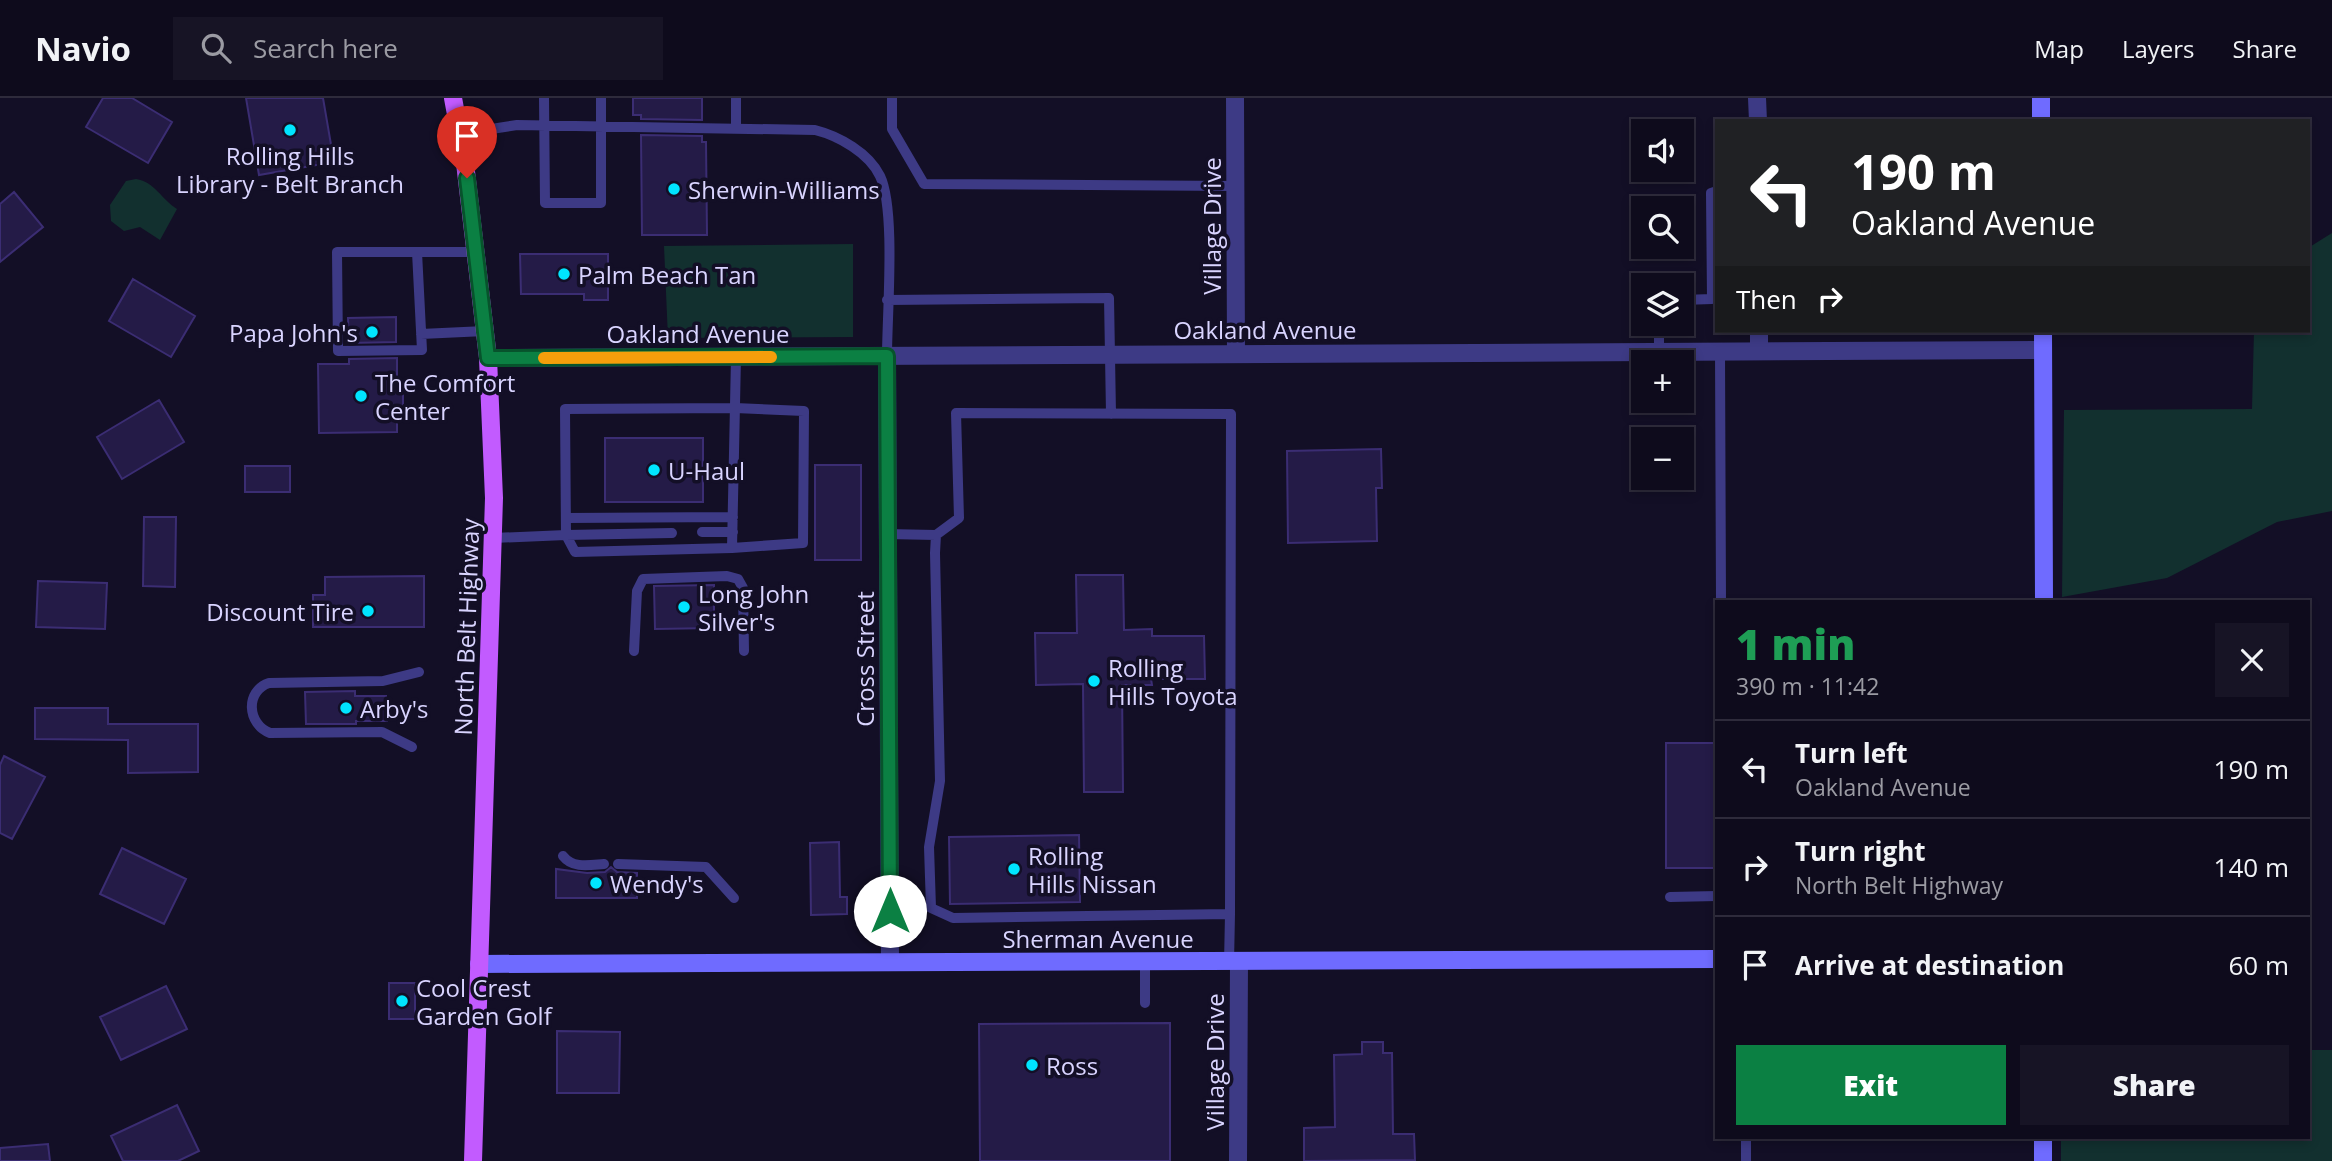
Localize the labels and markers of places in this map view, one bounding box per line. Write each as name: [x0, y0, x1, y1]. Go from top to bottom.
pin: [437, 106, 497, 178]
marker: Rolling Hills Library - Belt Branch: [282, 122, 298, 138]
place label: Rolling Hills Library - Belt Branch: [176, 139, 404, 200]
place label: Sherwin-Williams: [688, 173, 880, 206]
marker: Sherwin-Williams: [666, 181, 682, 197]
place label: Palm Beach Tan: [578, 258, 756, 291]
marker: Palm Beach Tan: [556, 266, 572, 282]
place label: Papa John's: [229, 316, 358, 349]
marker: Papa John's: [364, 324, 380, 340]
place label: The Comfort Center: [375, 366, 515, 427]
marker: The Comfort Center: [353, 388, 369, 404]
place label: U-Haul: [668, 454, 745, 487]
marker: U-Haul: [646, 462, 662, 478]
place label: Long John Silver's: [698, 577, 809, 638]
place label: Discount Tire: [206, 595, 354, 628]
marker: Long John Silver's: [676, 599, 692, 615]
marker: Discount Tire: [360, 603, 376, 619]
place label: Rolling Hills Toyota: [1108, 651, 1238, 712]
marker: Rolling Hills Toyota: [1086, 673, 1102, 689]
place label: Arby's: [360, 692, 428, 725]
marker: Arby's: [338, 700, 354, 716]
place label: Rolling Hills Nissan: [1028, 839, 1157, 900]
marker: Rolling Hills Nissan: [1006, 861, 1022, 877]
place label: Wendy's: [610, 867, 704, 900]
marker: Wendy's: [588, 875, 604, 891]
place label: Cool Crest Garden Golf: [416, 971, 554, 1032]
marker: Cool Crest Garden Golf: [394, 993, 410, 1009]
place label: Ross: [1046, 1049, 1098, 1082]
marker: Ross: [1024, 1057, 1040, 1073]

